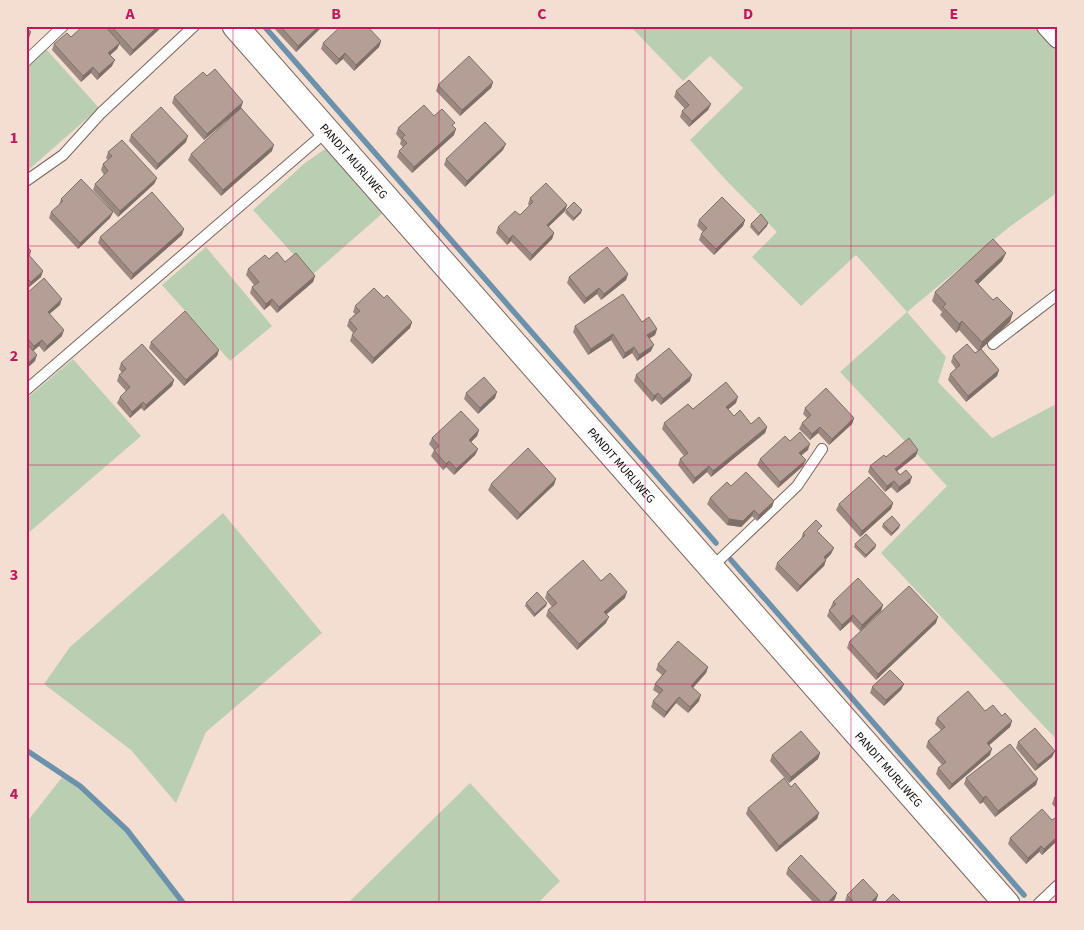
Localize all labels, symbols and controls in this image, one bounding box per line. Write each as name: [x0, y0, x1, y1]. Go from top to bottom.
text: A: [124, 3, 135, 25]
text: B: [331, 3, 341, 25]
text: C: [537, 3, 547, 25]
text: D: [743, 3, 753, 25]
text: E: [950, 3, 958, 25]
street label: PANDIT MURLIWEG: [316, 120, 391, 203]
text: 1: [10, 127, 18, 149]
text: 2: [10, 345, 18, 367]
street label: PANDIT MURLIWEG: [583, 424, 659, 507]
text: 3: [10, 564, 18, 586]
street label: PANDIT MURLIWEG: [850, 728, 926, 811]
text: 4: [10, 783, 19, 805]

